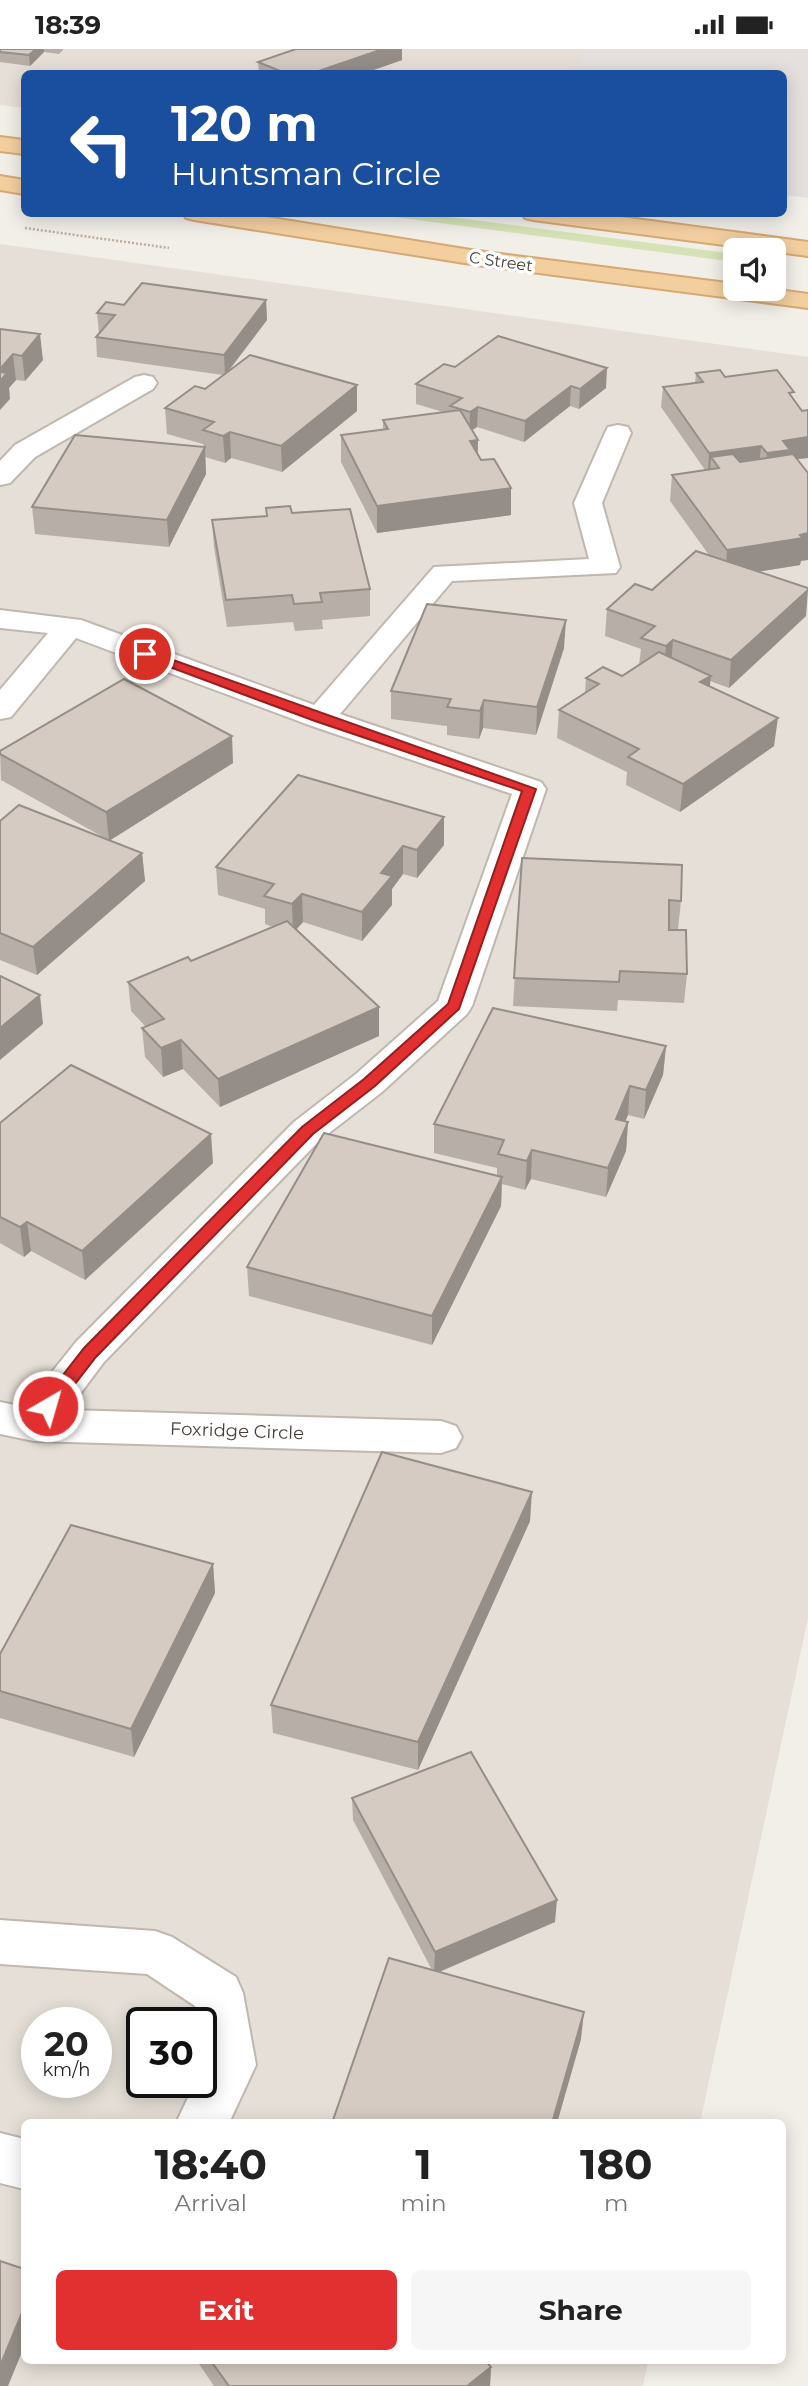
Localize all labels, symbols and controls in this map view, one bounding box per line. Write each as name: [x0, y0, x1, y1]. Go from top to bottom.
text: 18:39: [35, 9, 101, 41]
text: 120 m: [171, 94, 318, 153]
icon: left: [56, 98, 147, 189]
text: Huntsman Circle: [171, 154, 441, 193]
map controls: [723, 238, 786, 301]
button: sound: [723, 238, 786, 301]
street label: C Street: [468, 248, 534, 275]
pin: [115, 624, 175, 684]
icon: arrive: [126, 635, 164, 673]
position arrow: [11, 1369, 85, 1443]
street label: Foxridge Circle: [170, 1418, 304, 1444]
speed limit sign: 30: [126, 2007, 217, 2098]
text: 20: [44, 2022, 89, 2065]
text: km/h: [42, 2059, 91, 2081]
text: 18:40: [154, 2138, 267, 2190]
text: 1: [415, 2138, 432, 2190]
text: 180: [580, 2138, 653, 2190]
text: Arrival: [174, 2189, 247, 2217]
text: min: [400, 2189, 447, 2217]
text: m: [604, 2189, 628, 2217]
button: Exit: [56, 2270, 397, 2350]
button: Share: [411, 2270, 751, 2350]

